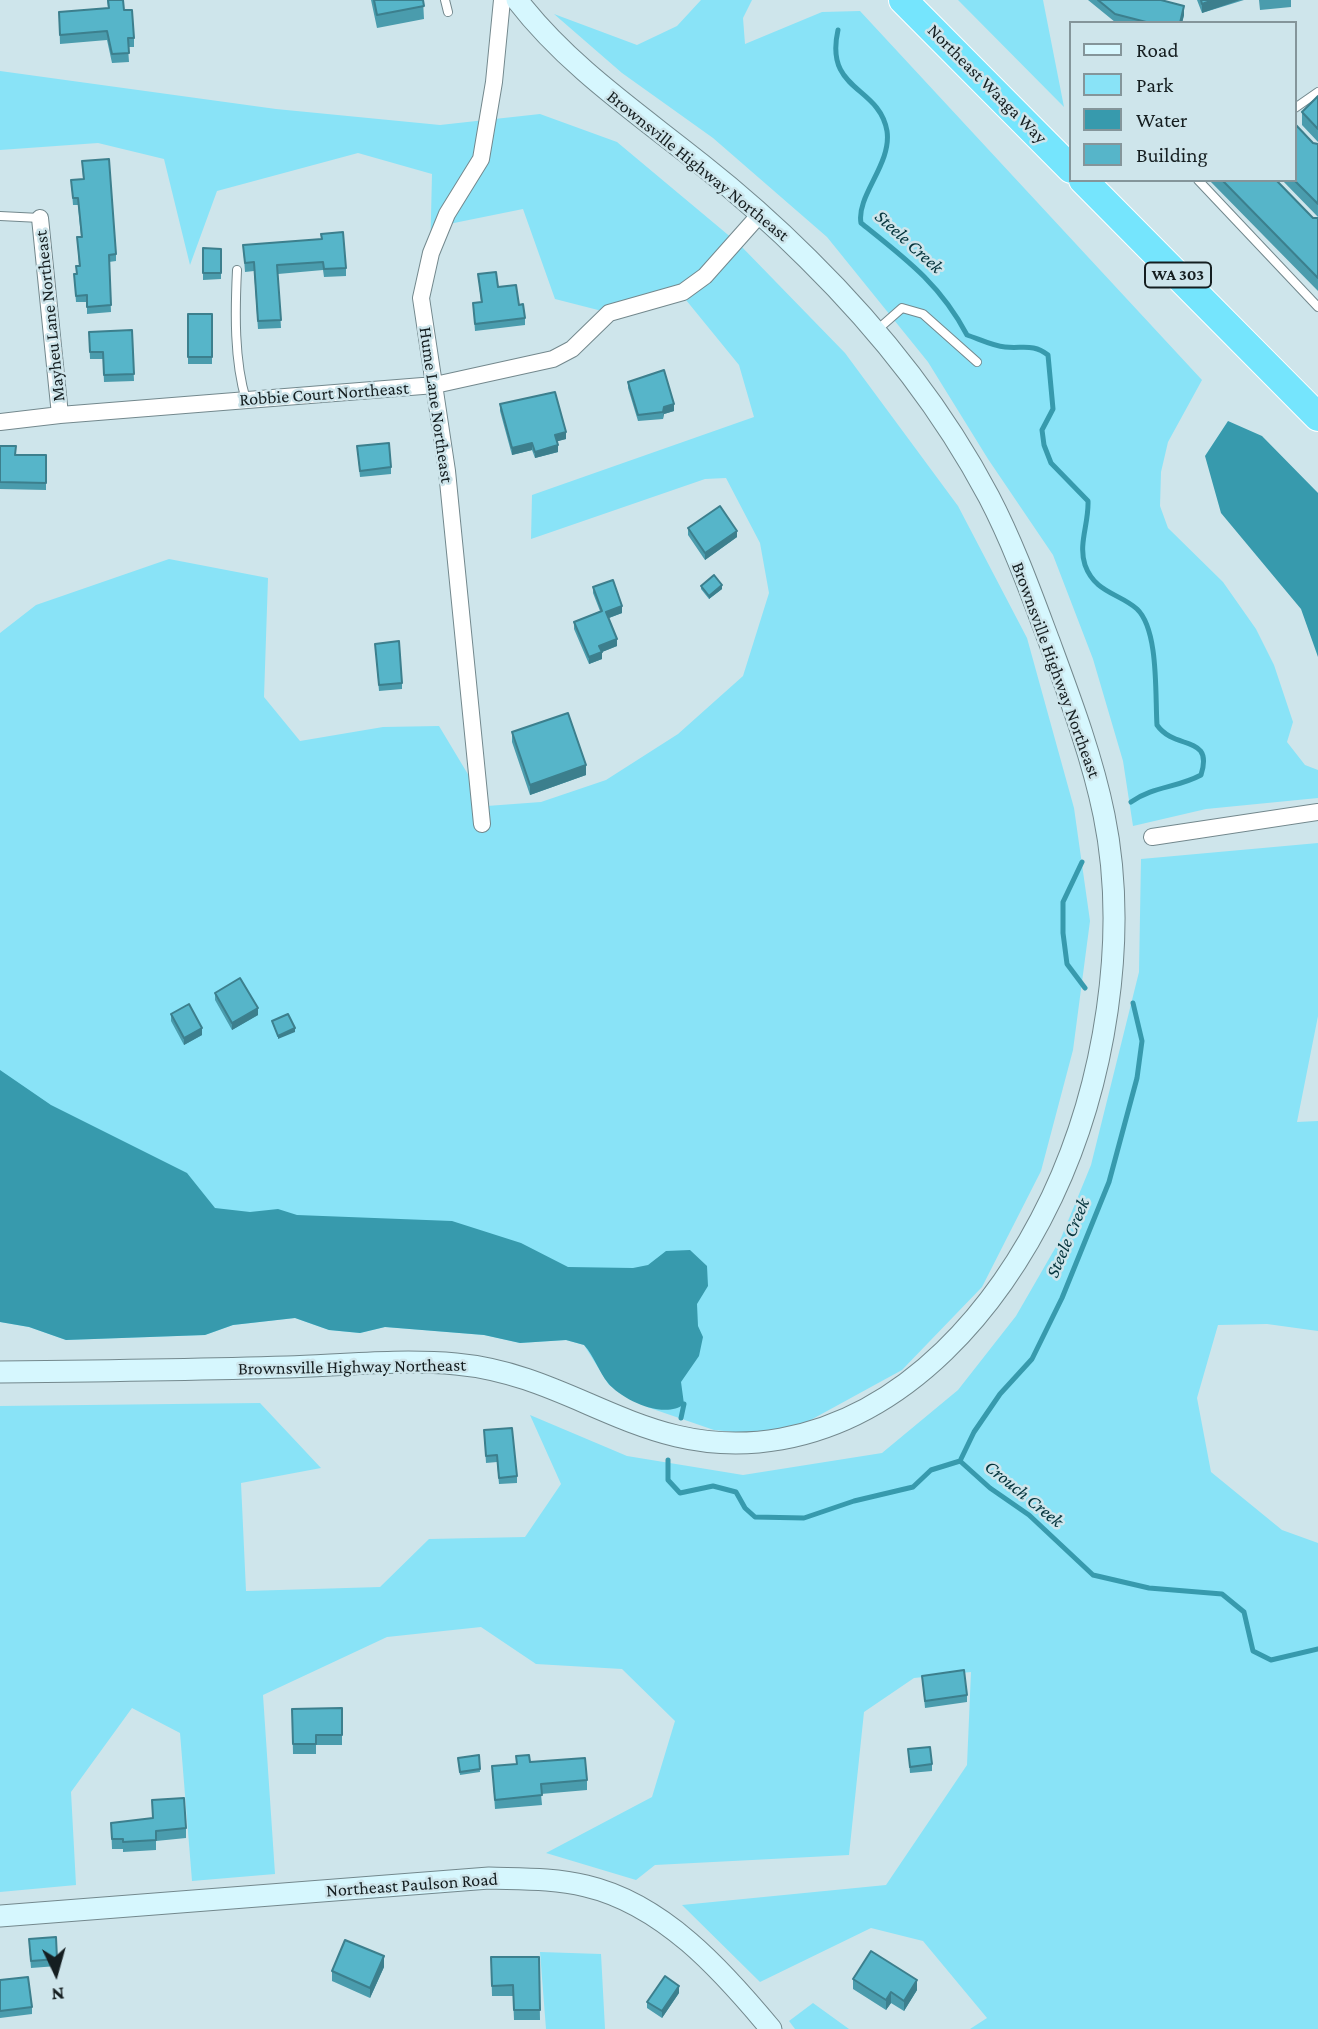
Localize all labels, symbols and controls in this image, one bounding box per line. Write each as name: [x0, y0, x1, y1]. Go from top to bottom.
street label: Northeast Waaga Way: [923, 20, 1051, 148]
legend: [1070, 21, 1297, 182]
text: Road: [1136, 38, 1179, 62]
text: Park: [1136, 73, 1173, 97]
street label: Brownsville Highway Northeast: [602, 86, 794, 246]
text: Water: [1136, 108, 1188, 132]
text: Building: [1136, 143, 1208, 167]
water label: Steele Creek: [870, 205, 948, 279]
street label: Mayheu Lane Northeast: [30, 229, 70, 403]
road number: WA 303: [1145, 262, 1211, 288]
street label: Hume Lane Northeast: [414, 326, 458, 484]
street label: Robbie Court Northeast: [239, 377, 409, 411]
street label: Brownsville Highway Northeast: [1007, 559, 1105, 781]
water label: Steele Creek: [1041, 1195, 1095, 1281]
street label: Brownsville Highway Northeast: [238, 1354, 466, 1380]
water label: Crouch Creek: [980, 1455, 1068, 1533]
street label: Northeast Paulson Road: [325, 1868, 499, 1902]
north arrow: [21, 1938, 91, 2008]
text: N: [51, 1983, 65, 2005]

